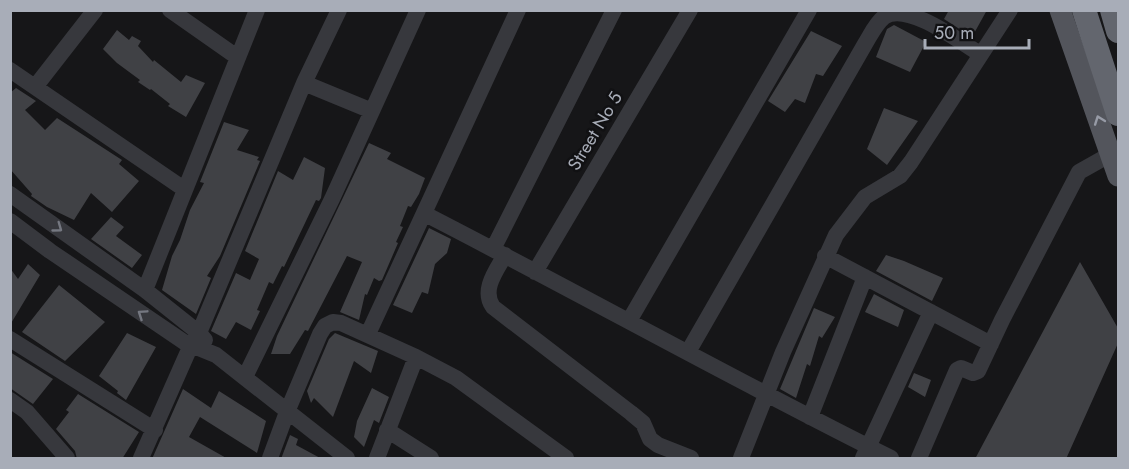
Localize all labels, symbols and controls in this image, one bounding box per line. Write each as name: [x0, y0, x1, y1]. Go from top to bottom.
scale bar: [925, 12, 1028, 50]
text: 50 m: [934, 20, 974, 46]
street label: Street No 5: [561, 87, 629, 175]
one-way arrow: [1094, 116, 1107, 126]
one-way arrow: [51, 221, 62, 232]
one-way arrow: [138, 310, 149, 321]

